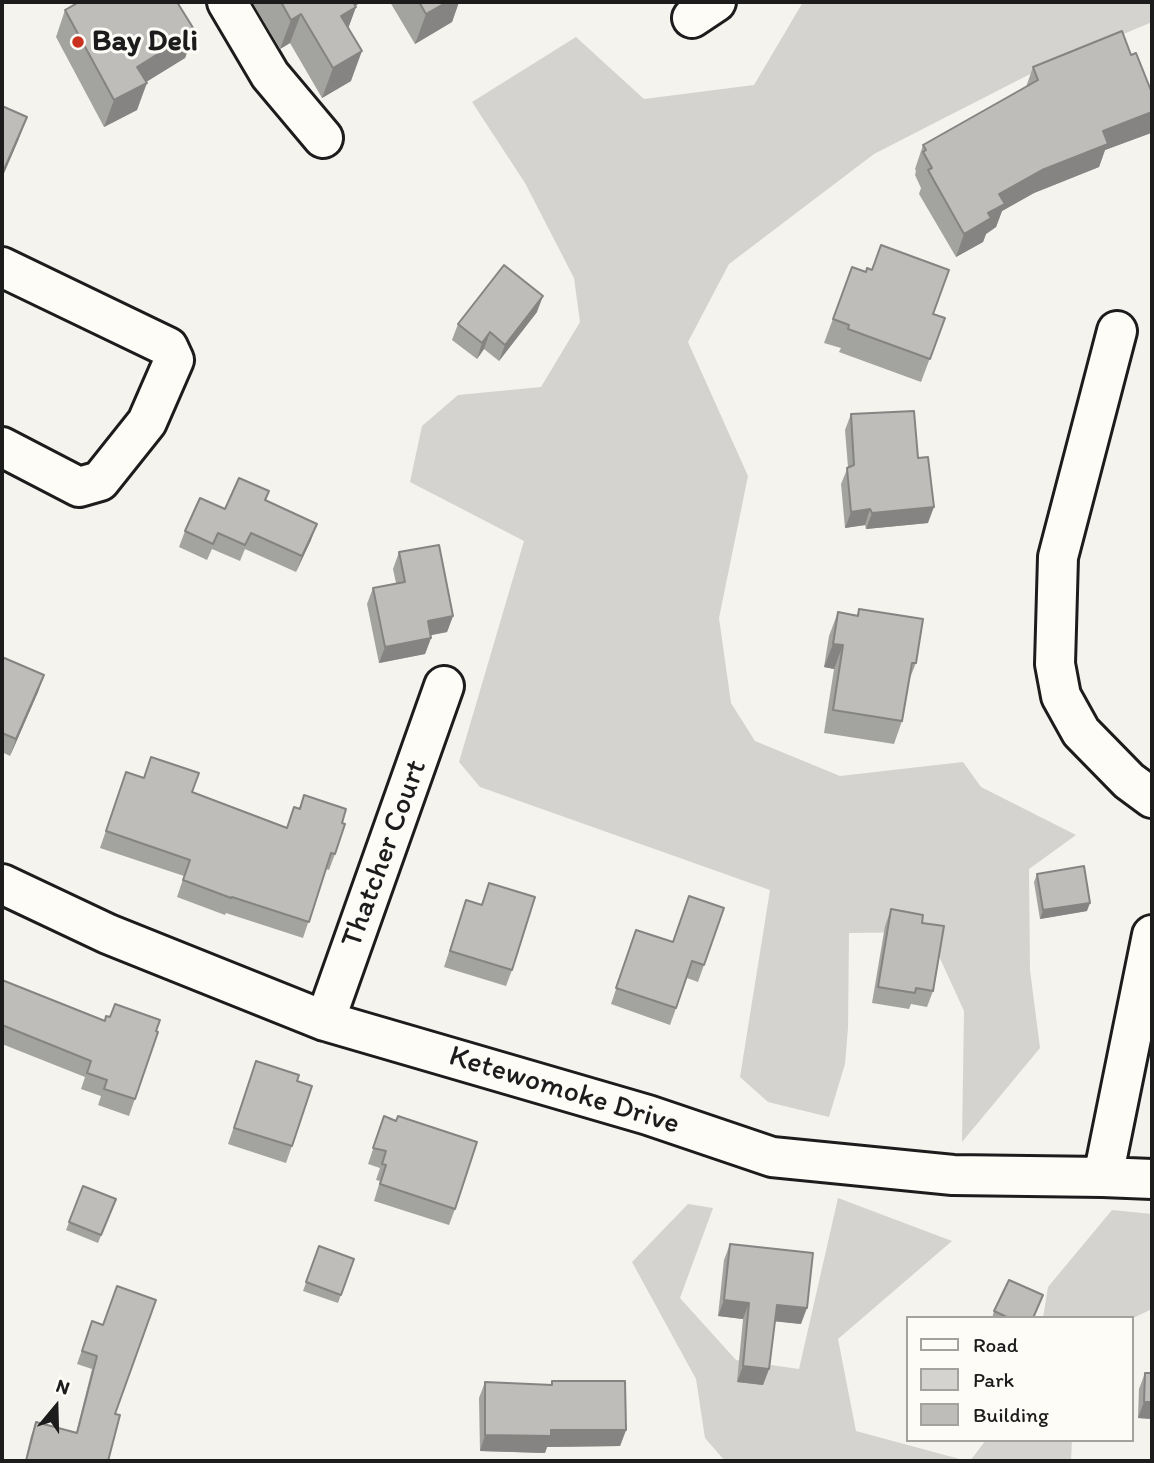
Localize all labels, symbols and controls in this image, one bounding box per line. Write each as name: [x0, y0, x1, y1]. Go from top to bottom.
place label: Bay Deli: [92, 24, 198, 60]
marker: Bay Deli: [70, 34, 86, 50]
street label: Thatcher Court: [334, 756, 436, 952]
street label: Ketewomoke Drive: [444, 1039, 684, 1143]
legend: [906, 1316, 1133, 1442]
text: Road: [973, 1332, 1018, 1357]
text: Park: [973, 1367, 1014, 1392]
north arrow: [21, 1372, 91, 1442]
text: N: [53, 1374, 73, 1400]
text: Building: [973, 1402, 1049, 1427]

